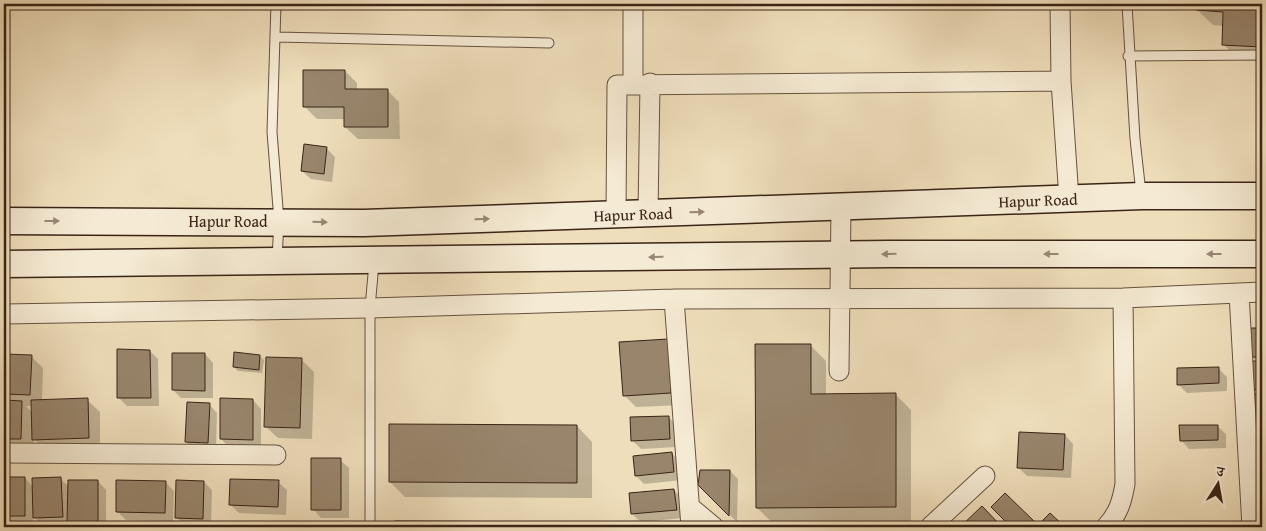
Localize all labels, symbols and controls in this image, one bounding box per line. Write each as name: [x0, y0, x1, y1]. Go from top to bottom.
street label: Hapur Road: [998, 187, 1078, 213]
street label: Hapur Road: [593, 201, 673, 227]
one-way arrow: [690, 208, 706, 216]
street label: Hapur Road: [188, 209, 268, 233]
one-way arrow: [475, 215, 491, 223]
one-way arrow: [45, 217, 61, 225]
one-way arrow: [312, 218, 328, 226]
one-way arrow: [880, 250, 896, 258]
one-way arrow: [1043, 250, 1059, 258]
one-way arrow: [1205, 250, 1221, 258]
one-way arrow: [648, 253, 664, 261]
north arrow: [1194, 458, 1244, 508]
text: उ: [1214, 461, 1227, 482]

